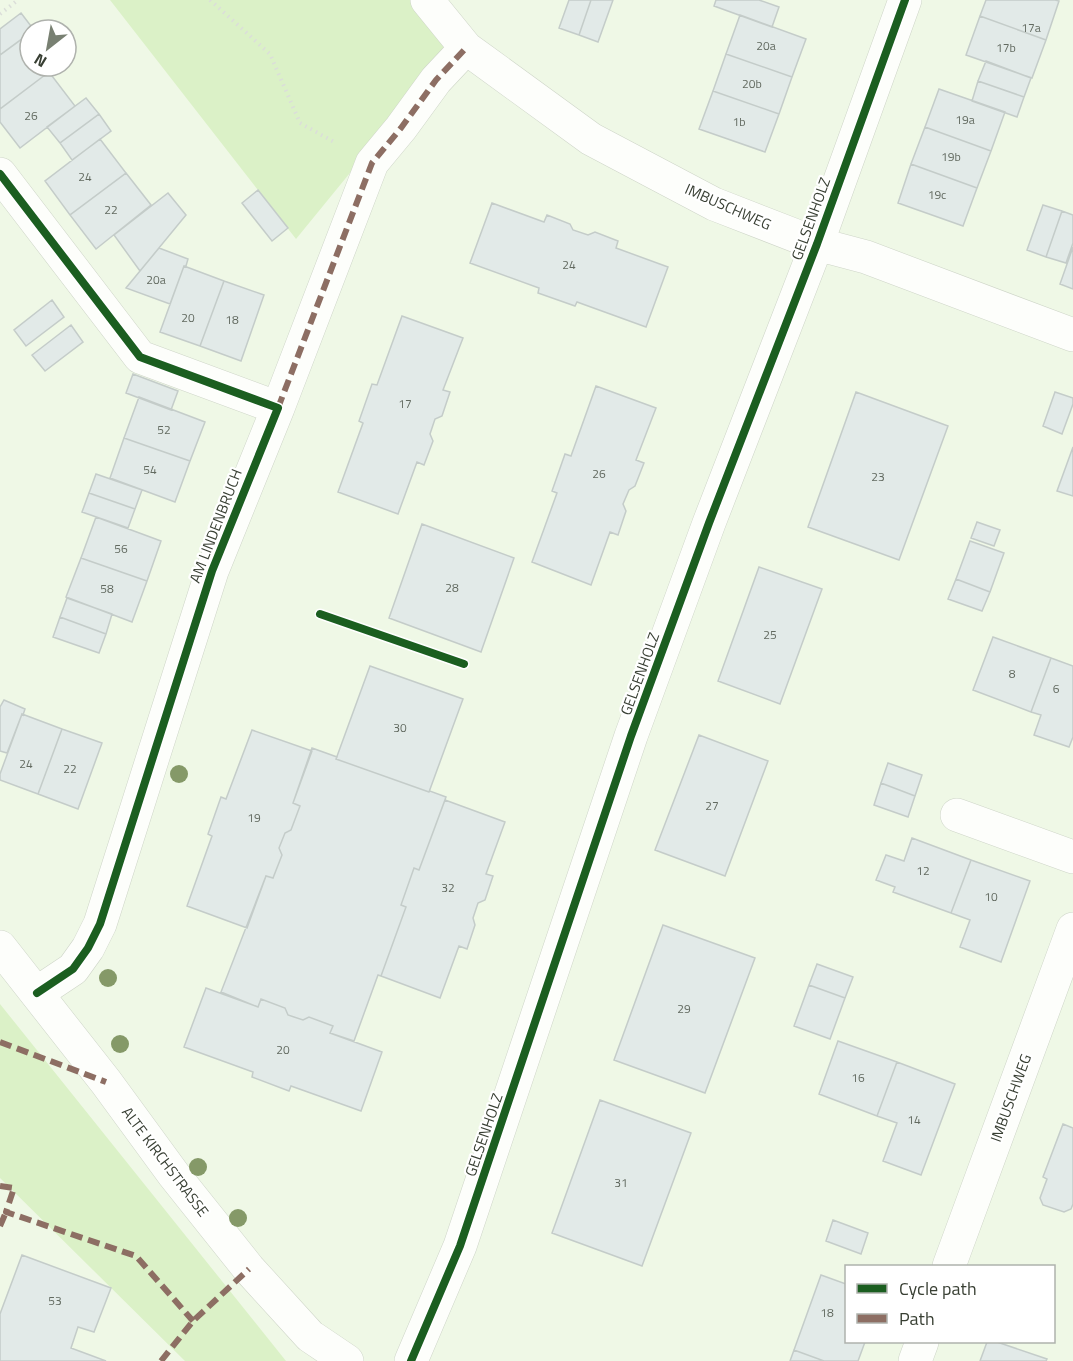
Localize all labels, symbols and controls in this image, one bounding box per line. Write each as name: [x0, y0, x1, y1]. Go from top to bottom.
north arrow: [18, 18, 78, 78]
house number: 17a: [1021, 18, 1041, 37]
house number: 20a: [756, 36, 776, 55]
house number: 17b: [996, 38, 1016, 57]
text: N: [29, 48, 51, 74]
house number: 20b: [742, 74, 762, 93]
house number: 26: [24, 106, 38, 125]
house number: 19a: [955, 110, 975, 129]
house number: 1b: [732, 112, 746, 131]
house number: 19b: [941, 147, 961, 166]
house number: 24: [78, 167, 92, 186]
street label: GELSENHOLZ: [785, 174, 836, 263]
street label: IMBUSCHWEG: [681, 177, 775, 236]
house number: 19c: [928, 185, 946, 204]
house number: 22: [104, 200, 118, 219]
house number: 24: [562, 255, 576, 274]
house number: 20a: [146, 270, 166, 289]
house number: 20: [181, 308, 195, 327]
house number: 18: [225, 310, 239, 329]
house number: 17: [398, 394, 412, 413]
house number: 52: [157, 420, 171, 439]
house number: 54: [143, 460, 157, 479]
house number: 26: [592, 464, 606, 483]
street label: AM LINDENBRUCH: [183, 465, 248, 586]
house number: 23: [871, 467, 885, 486]
house number: 56: [114, 539, 128, 558]
house number: 28: [445, 578, 459, 597]
house number: 58: [100, 579, 114, 598]
house number: 25: [763, 625, 777, 644]
street label: GELSENHOLZ: [614, 629, 665, 718]
house number: 8: [1009, 664, 1016, 683]
house number: 6: [1053, 679, 1060, 698]
house number: 30: [393, 718, 407, 737]
house number: 24: [19, 754, 33, 773]
house number: 22: [63, 759, 77, 778]
house number: 27: [705, 796, 719, 815]
house number: 19: [247, 808, 261, 827]
house number: 12: [916, 861, 930, 880]
house number: 32: [441, 878, 455, 897]
house number: 10: [984, 887, 998, 906]
house number: 29: [677, 999, 691, 1018]
house number: 20: [276, 1040, 290, 1059]
street label: IMBUSCHWEG: [984, 1051, 1037, 1145]
house number: 16: [851, 1068, 865, 1087]
street label: GELSENHOLZ: [459, 1090, 508, 1179]
street label: ALTE KIRCHSTRASSE: [116, 1102, 214, 1222]
house number: 14: [907, 1110, 921, 1129]
house number: 31: [614, 1173, 628, 1192]
legend: [845, 1265, 1055, 1343]
text: Cycle path: [899, 1275, 977, 1302]
house number: 53: [48, 1291, 62, 1310]
house number: 18: [820, 1303, 834, 1322]
text: Path: [899, 1305, 935, 1332]

